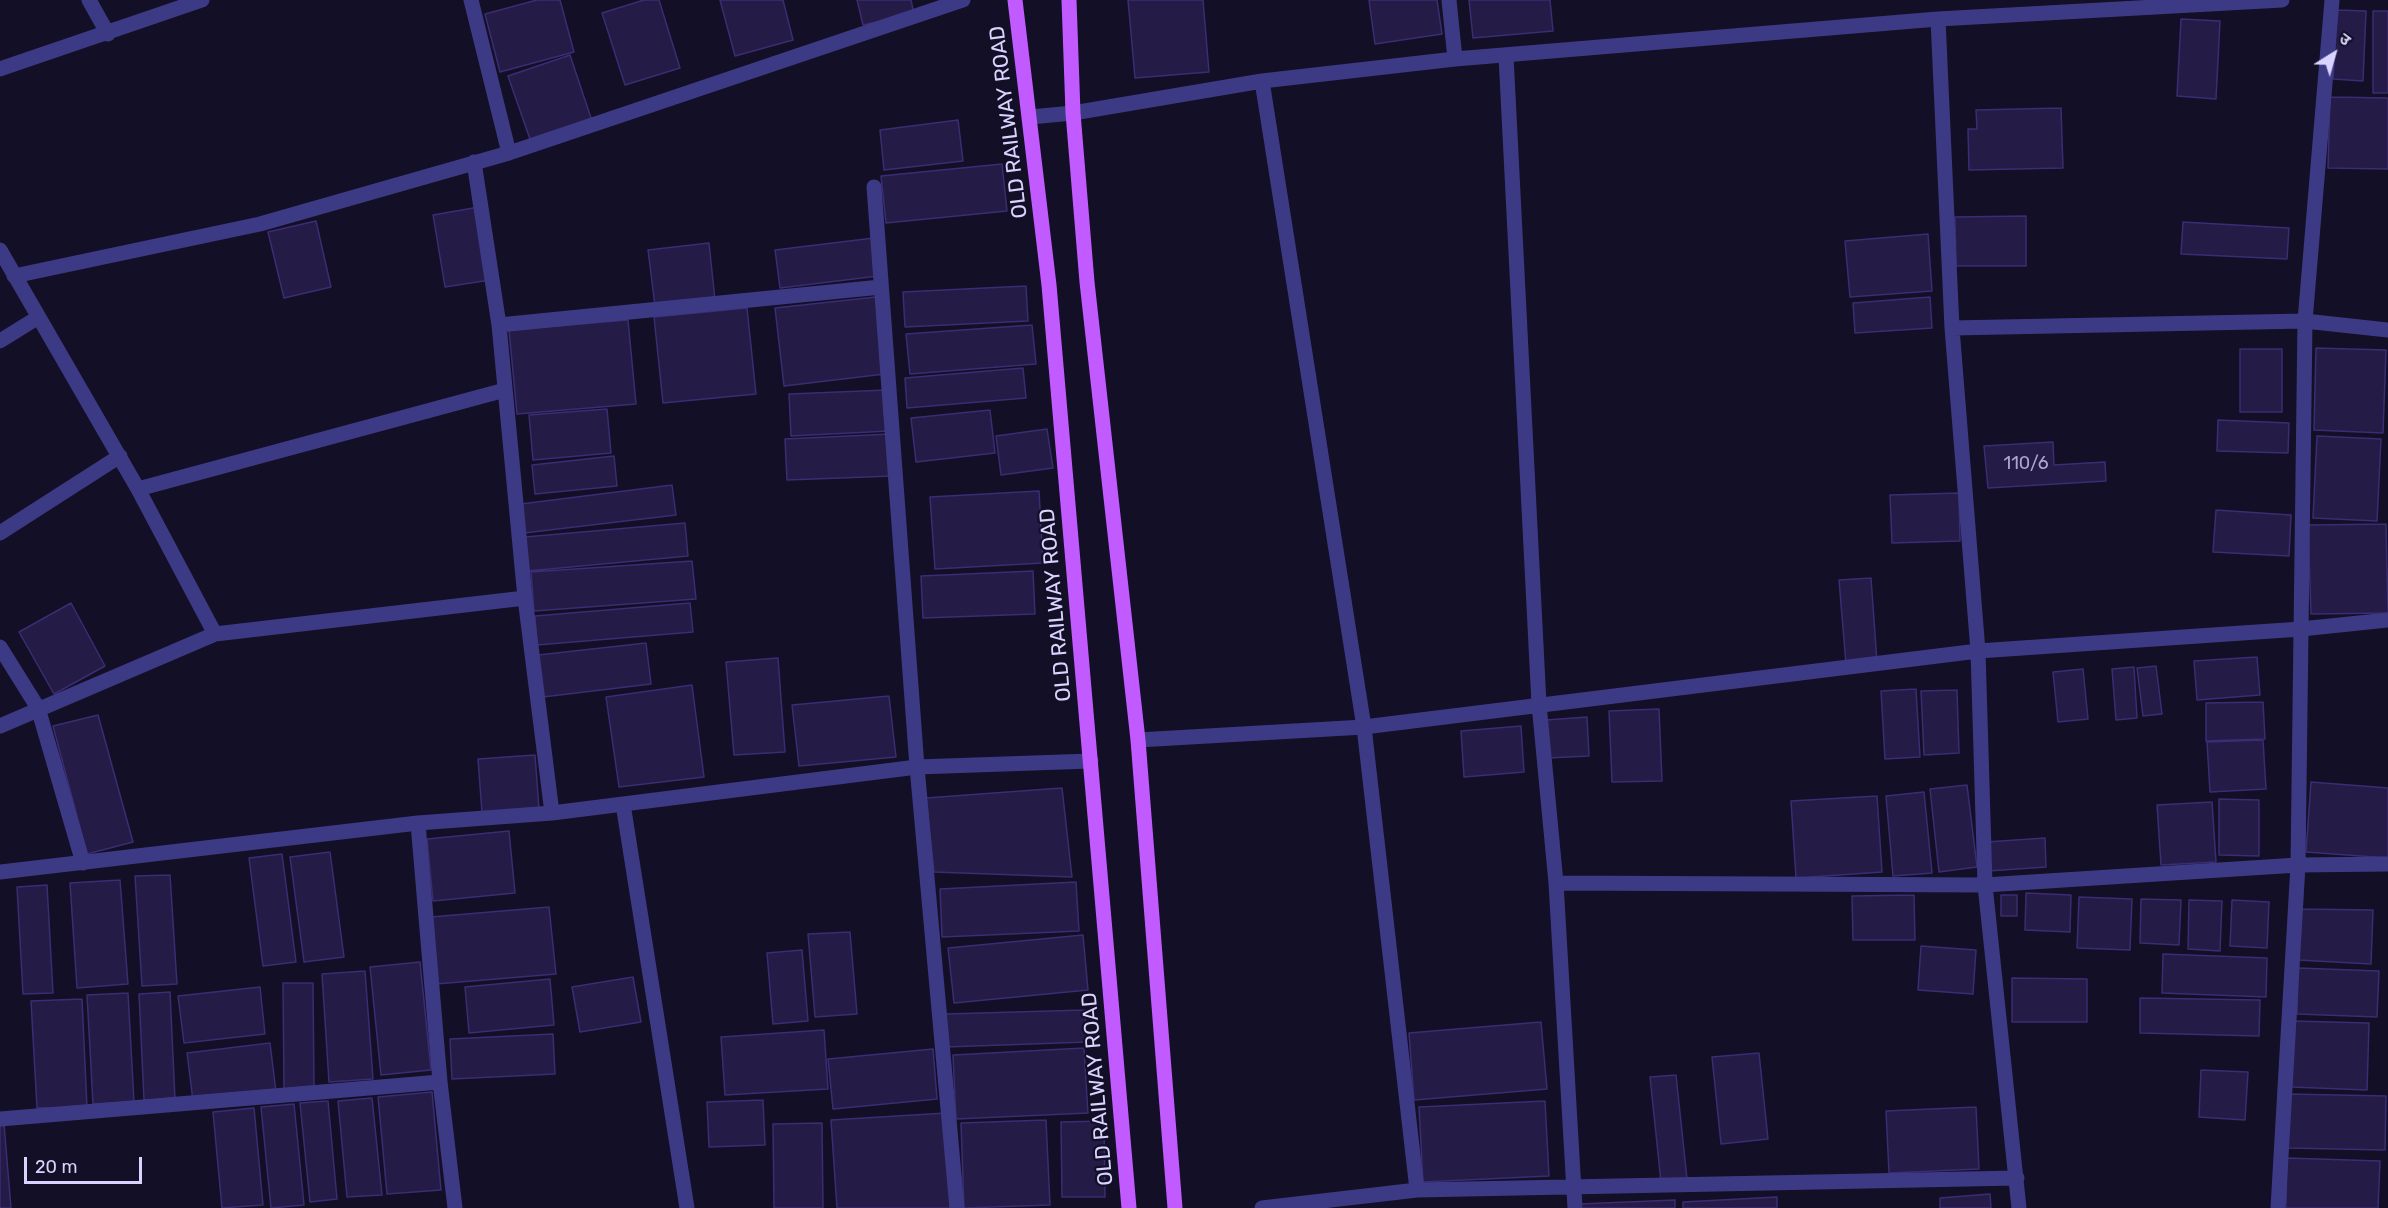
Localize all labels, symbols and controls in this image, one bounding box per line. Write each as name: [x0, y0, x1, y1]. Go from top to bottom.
street label: OLD RAILWAY ROAD: [985, 24, 1033, 220]
north arrow: [2304, 24, 2364, 84]
text: उ: [2336, 29, 2355, 50]
house number: 110/6: [2003, 453, 2049, 475]
street label: OLD RAILWAY ROAD: [1035, 507, 1077, 703]
street label: OLD RAILWAY ROAD: [1077, 991, 1119, 1187]
scale bar: [27, 1145, 146, 1183]
text: 20 m: [35, 1156, 77, 1178]

